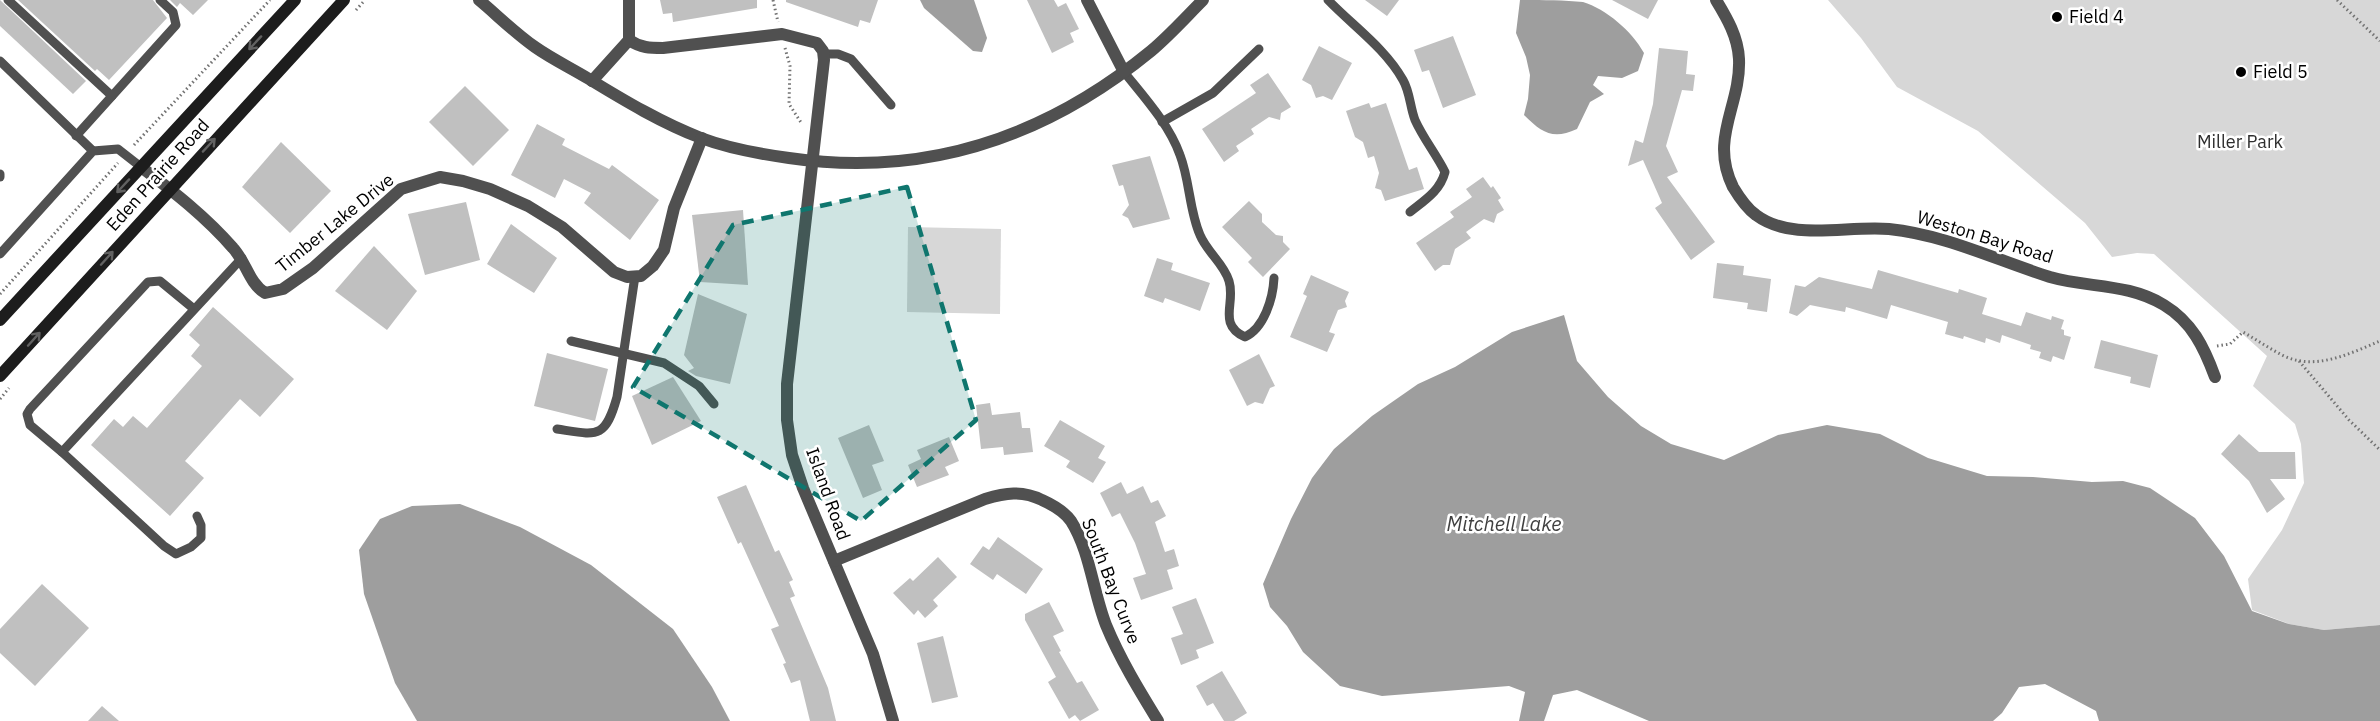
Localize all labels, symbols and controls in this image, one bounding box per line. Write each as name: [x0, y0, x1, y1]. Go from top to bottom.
place label: Field 4: [2069, 5, 2124, 28]
marker: Field 4: [2050, 10, 2064, 24]
one-way arrow: [248, 35, 262, 50]
place label: Field 5: [2253, 60, 2308, 83]
marker: Field 5: [2234, 65, 2248, 79]
street label: Eden Prairie Road: [101, 114, 214, 236]
park label: Miller Park: [2197, 130, 2283, 153]
one-way arrow: [202, 138, 216, 153]
street label: Timber Lake Drive: [271, 168, 399, 277]
one-way arrow: [116, 178, 130, 193]
street label: Weston Bay Road: [1914, 205, 2056, 268]
one-way arrow: [100, 250, 114, 265]
one-way arrow: [27, 331, 41, 346]
street label: Island Road: [801, 444, 856, 543]
water label: Mitchell Lake: [1447, 510, 1561, 537]
street label: South Bay Curve: [1077, 515, 1146, 647]

